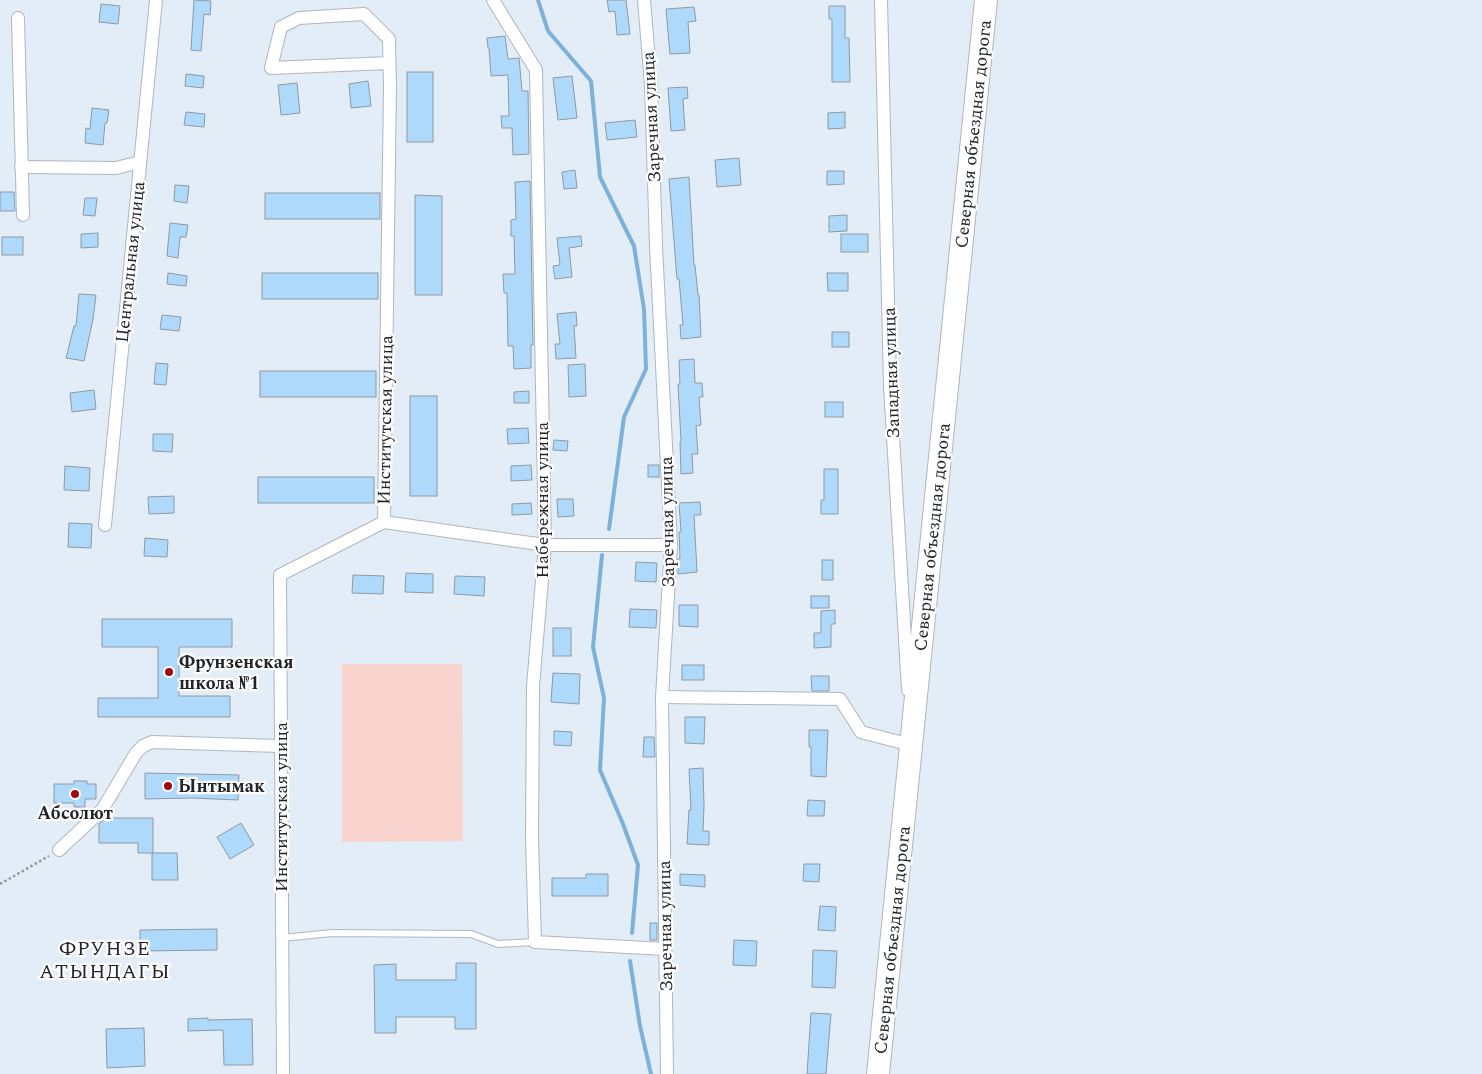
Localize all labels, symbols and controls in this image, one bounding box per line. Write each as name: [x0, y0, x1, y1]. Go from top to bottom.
street label: Северная объездная дорога: [948, 18, 999, 250]
street label: Заречная улица: [635, 50, 668, 183]
street label: Центральная улица: [109, 180, 152, 344]
street label: Западная улица: [876, 307, 907, 439]
street label: Институтская улица: [371, 335, 400, 505]
street label: Набережная улица: [529, 421, 556, 578]
street label: Северная объездная дорога: [907, 421, 958, 653]
street label: Заречная улица: [653, 456, 682, 588]
place label: Фрунзенская школа №1: [179, 649, 294, 697]
marker: Фрунзенская школа №1: [163, 666, 175, 678]
street label: Институтская улица: [268, 722, 295, 892]
place label: Ынтымак: [178, 773, 265, 800]
marker: Ынтымак: [162, 780, 174, 792]
marker: Абсолют: [69, 788, 81, 800]
place label: Абсолют: [37, 800, 113, 827]
street label: Северная объездная дорога: [867, 824, 918, 1056]
street label: Заречная улица: [651, 860, 680, 992]
district label: ФРУНЗЕ АТЫНДАГЫ: [39, 934, 171, 987]

